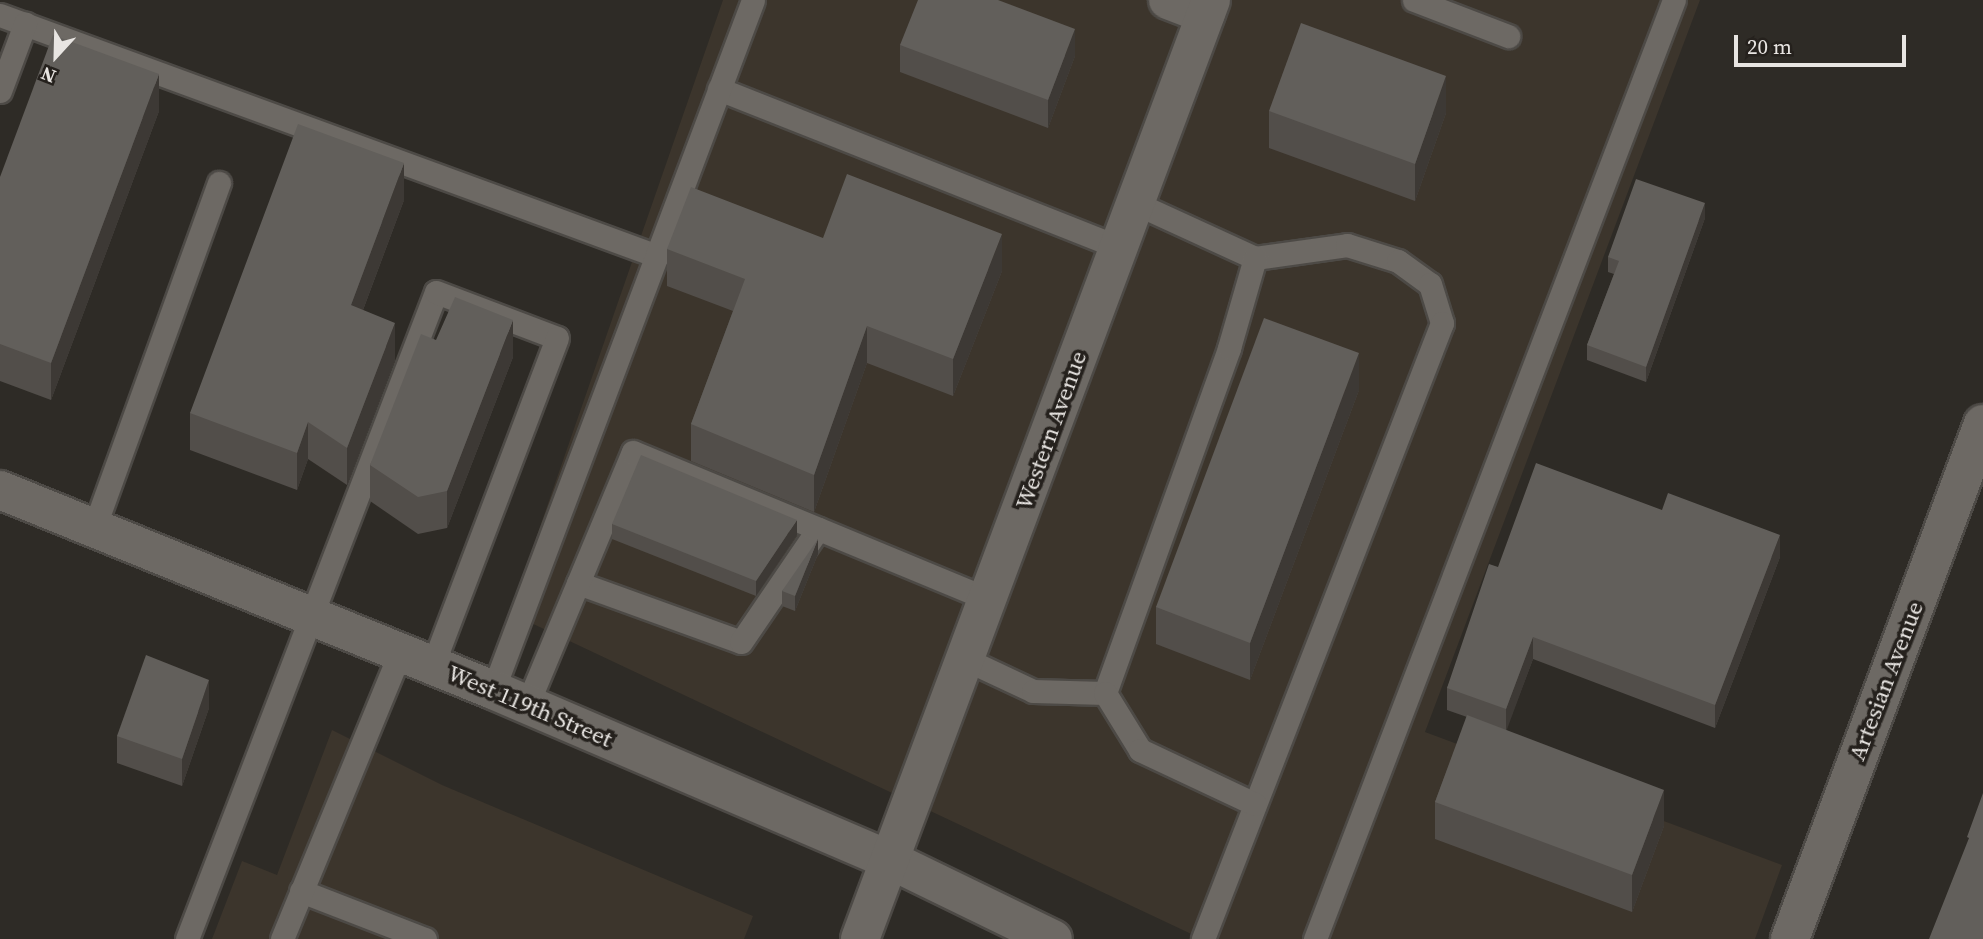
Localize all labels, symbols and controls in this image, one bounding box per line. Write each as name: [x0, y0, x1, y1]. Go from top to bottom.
north arrow: [21, 21, 91, 91]
scale bar: [1738, 21, 1910, 65]
text: 20 m: [1747, 32, 1792, 61]
text: N: [37, 61, 59, 90]
street label: Western Avenue: [1010, 347, 1092, 513]
street label: Artesian Avenue: [1843, 598, 1929, 764]
street label: West 119th Street: [444, 659, 616, 753]

